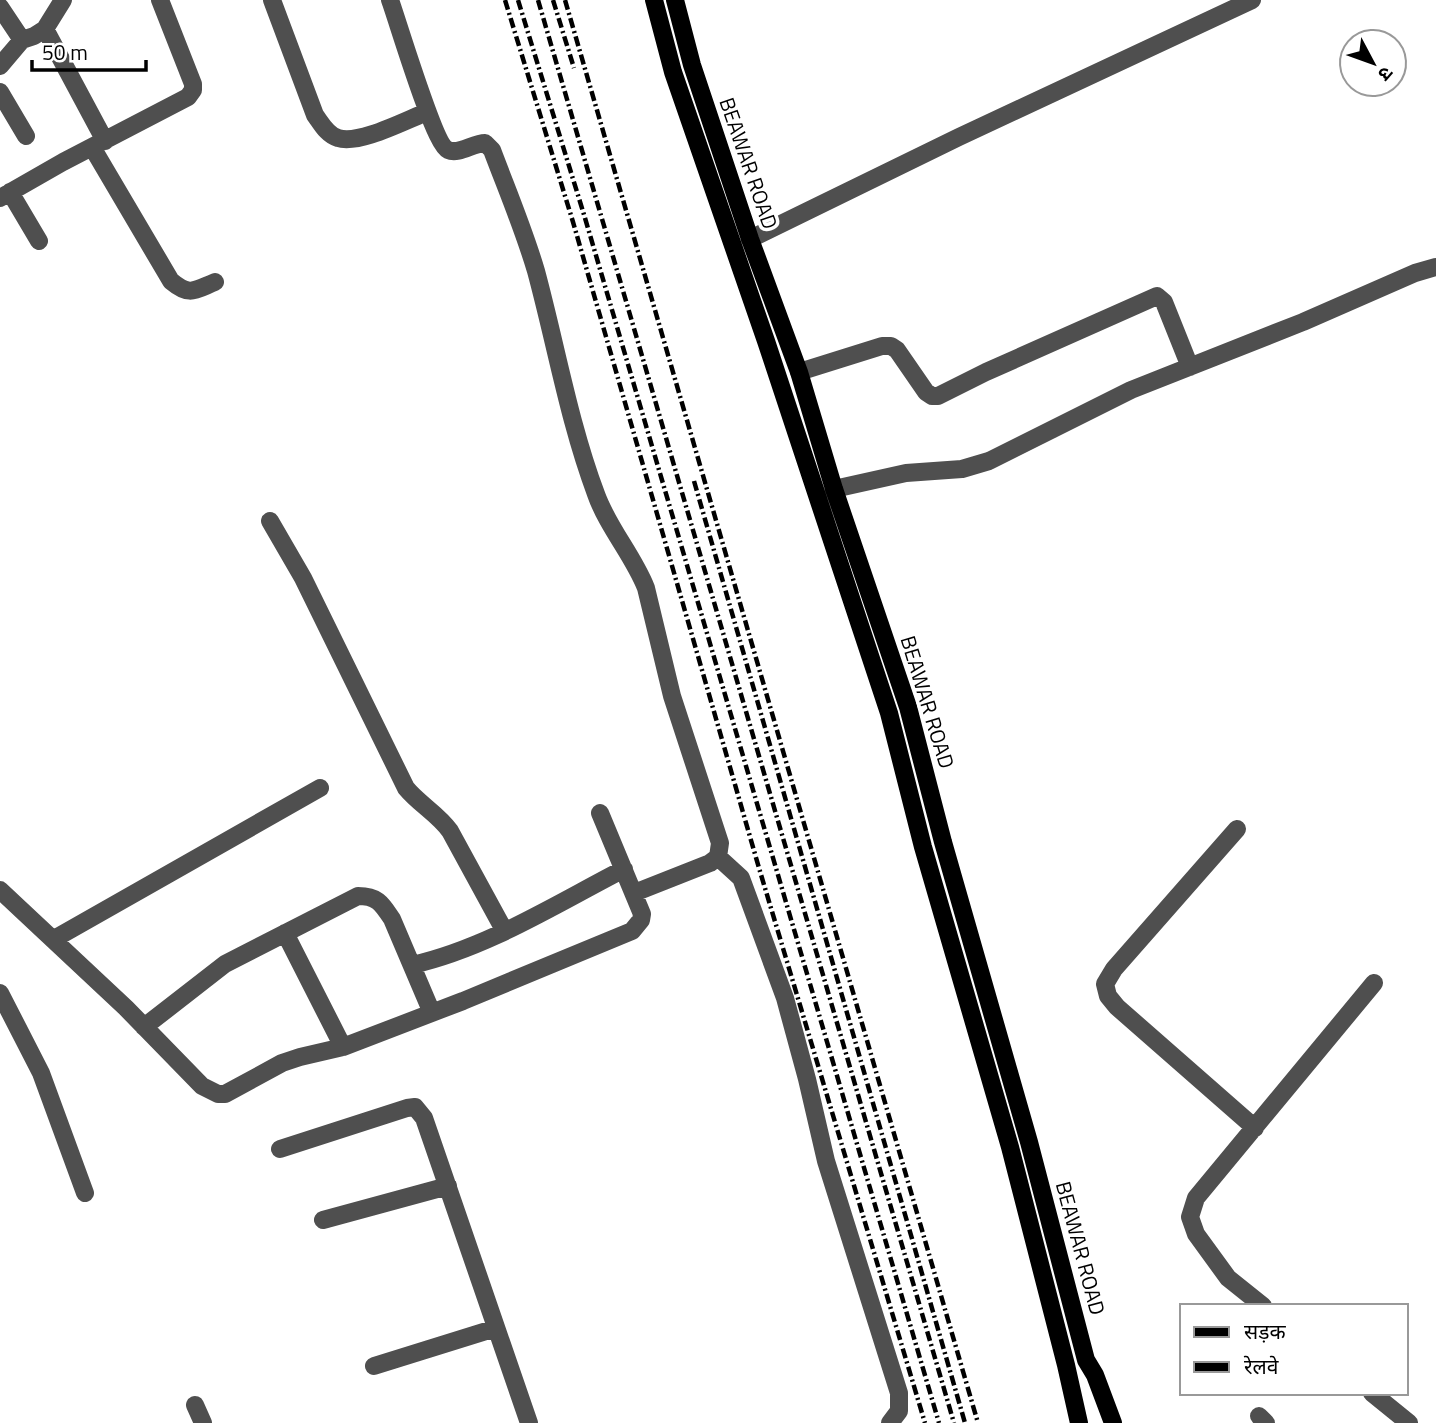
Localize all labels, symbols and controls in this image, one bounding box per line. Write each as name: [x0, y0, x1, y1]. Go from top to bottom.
scale bar: [32, 28, 145, 72]
north arrow: [1338, 28, 1408, 98]
text: 50 m: [42, 36, 88, 68]
text: उ: [1371, 61, 1401, 89]
street label: BEAWAR ROAD: [711, 93, 787, 233]
street label: BEAWAR ROAD: [893, 632, 963, 772]
street label: BEAWAR ROAD: [1048, 1177, 1114, 1319]
legend: [1180, 1304, 1408, 1395]
text: सड़क: [1244, 1315, 1286, 1347]
text: रेलवे: [1243, 1350, 1279, 1382]

